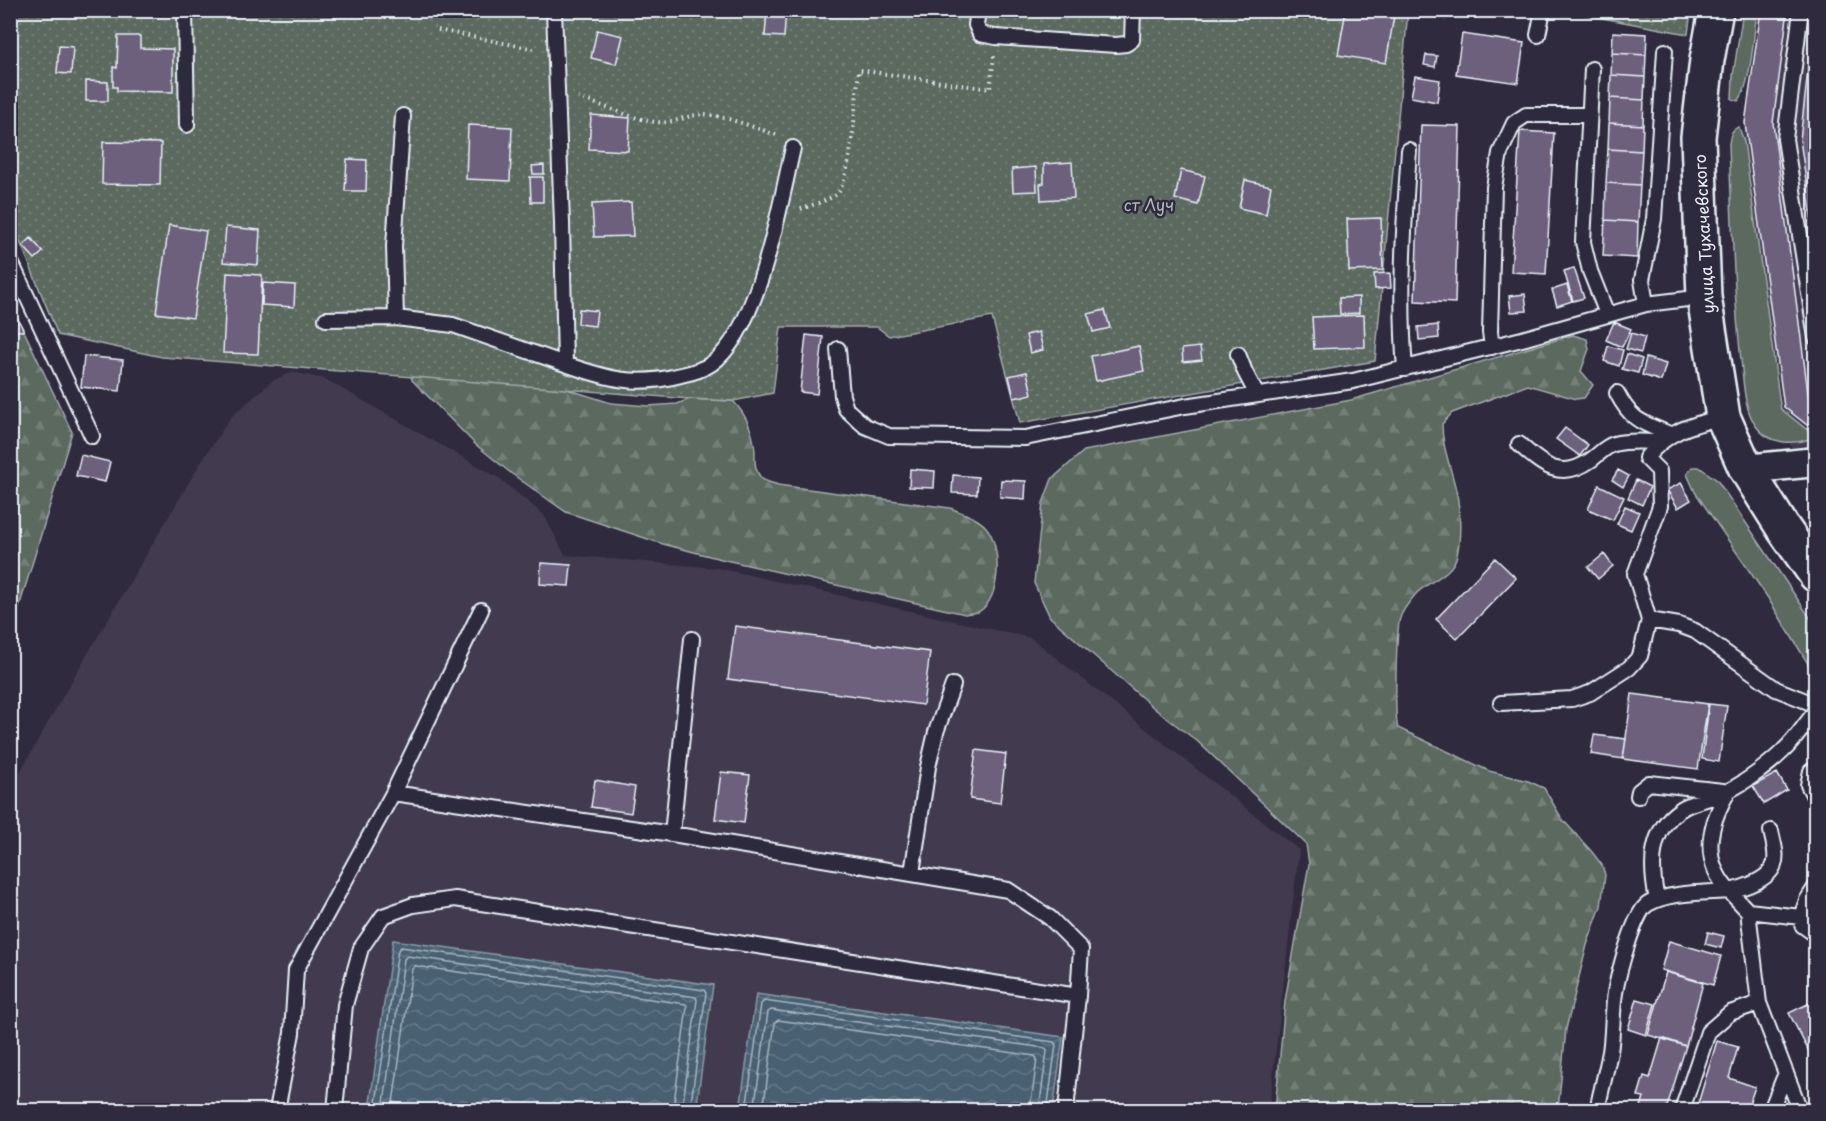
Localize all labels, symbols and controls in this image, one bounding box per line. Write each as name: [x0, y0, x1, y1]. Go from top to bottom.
street label: улица Тухачевского: [1687, 154, 1719, 314]
park label: ст Луч: [1124, 192, 1174, 216]

